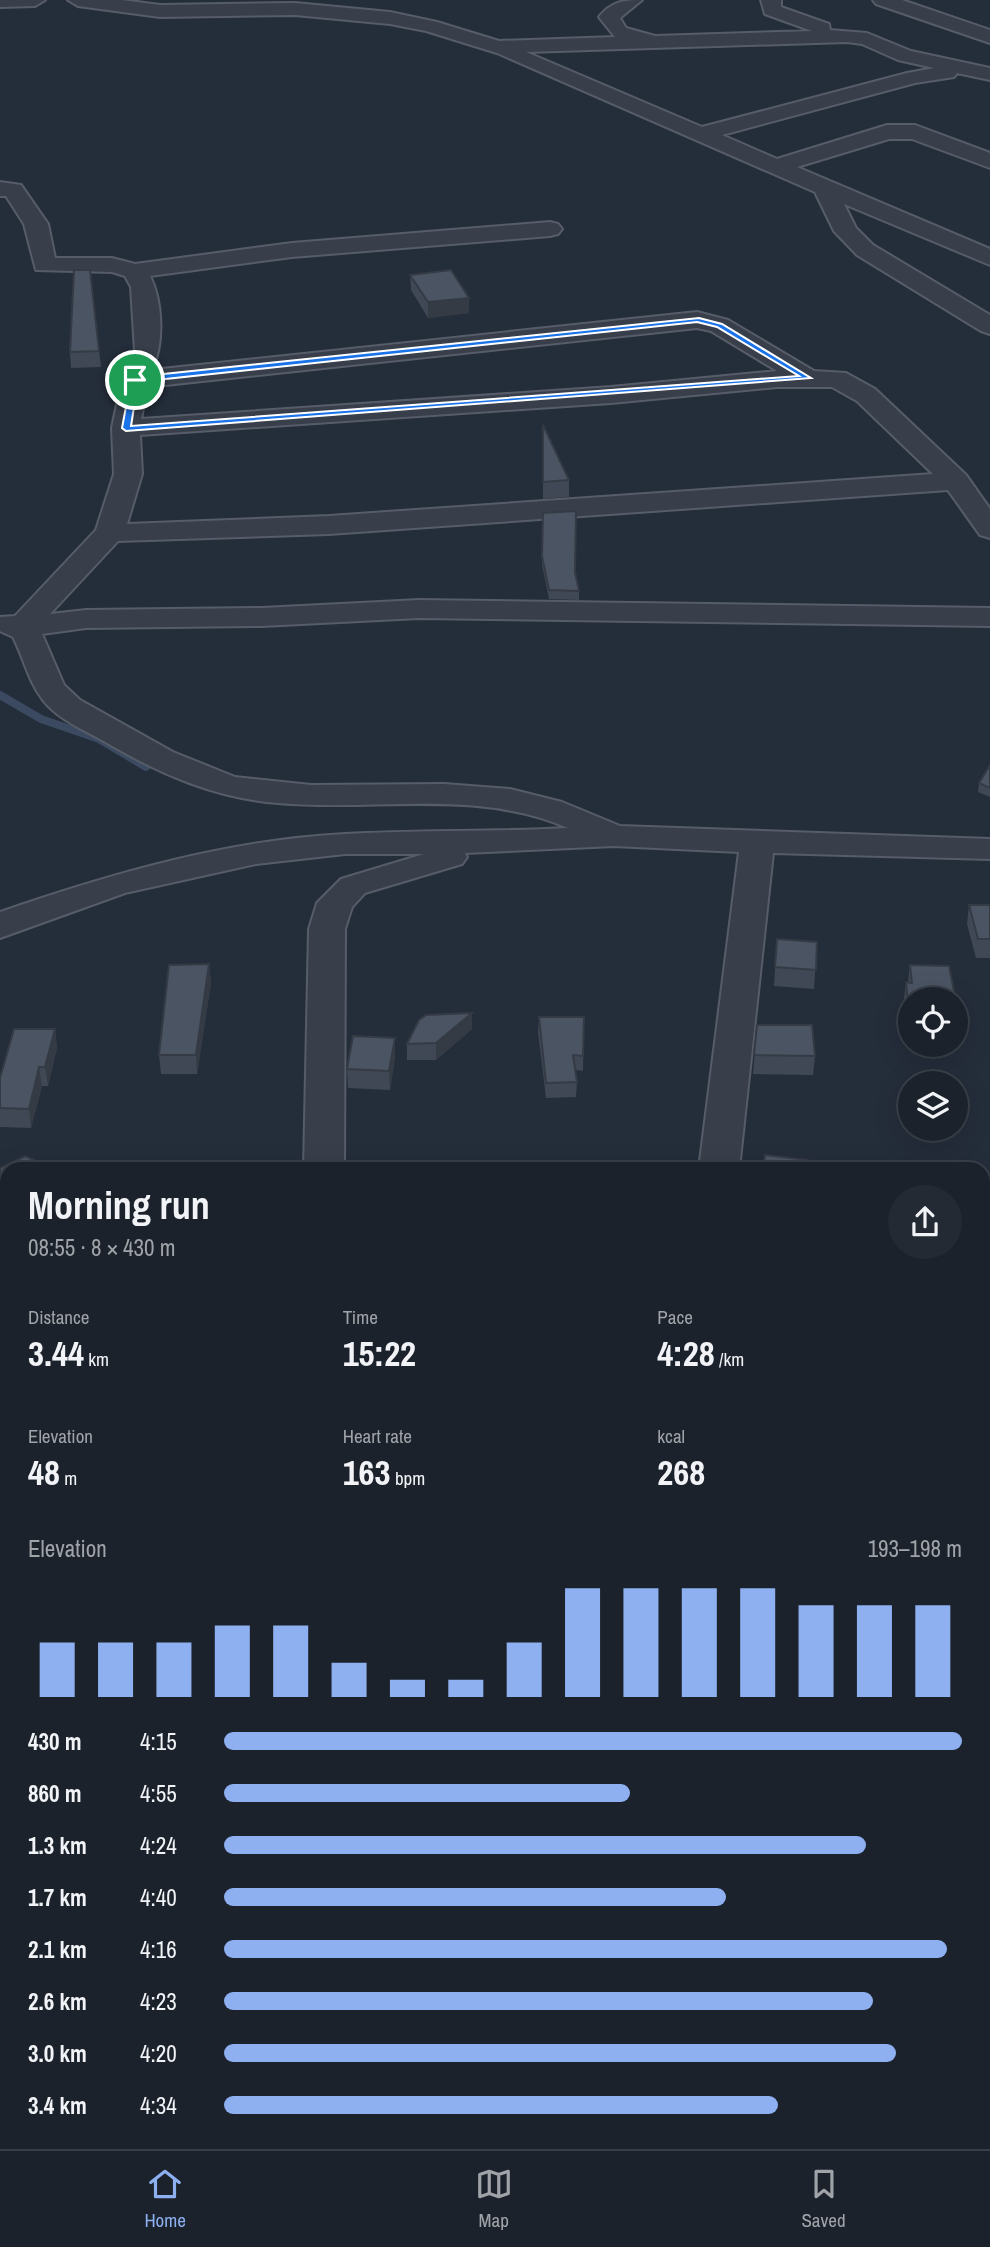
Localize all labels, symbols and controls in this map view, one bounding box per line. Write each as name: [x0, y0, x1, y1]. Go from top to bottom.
pin: [105, 350, 165, 410]
icon: arrive: [116, 361, 154, 399]
map controls: [898, 987, 968, 1141]
button: locate: [898, 987, 968, 1057]
button: layers: [898, 1071, 968, 1141]
text: Morning run: [28, 1180, 210, 1231]
button: share: [888, 1185, 962, 1259]
text: 08:55 · 8 × 430 m: [28, 1232, 175, 1263]
text: Distance: [28, 1304, 89, 1330]
text: Time: [343, 1304, 378, 1330]
text: Pace: [657, 1304, 693, 1330]
text: 3.44: [28, 1330, 84, 1377]
text: 15:22: [343, 1330, 416, 1377]
text: 4:28: [657, 1330, 715, 1377]
text: km: [84, 1346, 109, 1372]
text: /km: [715, 1346, 744, 1372]
text: Elevation: [28, 1423, 93, 1449]
text: Heart rate: [343, 1423, 412, 1449]
text: kcal: [657, 1423, 685, 1449]
text: 48: [28, 1449, 60, 1496]
text: 163: [343, 1449, 391, 1496]
text: 268: [657, 1449, 705, 1496]
text: m: [60, 1465, 77, 1491]
text: bpm: [391, 1465, 425, 1491]
text: Elevation: [28, 1533, 107, 1564]
text: 193–198 m: [868, 1533, 962, 1564]
text: 430 m: [28, 1726, 81, 1757]
text: 4:15: [140, 1726, 177, 1757]
text: 860 m: [28, 1778, 81, 1809]
text: 4:55: [140, 1778, 177, 1809]
text: 1.3 km: [28, 1830, 87, 1861]
text: 4:24: [140, 1830, 177, 1861]
text: 1.7 km: [28, 1882, 87, 1913]
text: 4:40: [140, 1882, 177, 1913]
text: 2.1 km: [28, 1934, 87, 1965]
text: 4:16: [140, 1934, 177, 1965]
text: 2.6 km: [28, 1986, 87, 2017]
text: 4:23: [140, 1986, 177, 2017]
text: 3.0 km: [28, 2038, 87, 2069]
text: 4:20: [140, 2038, 177, 2069]
text: 3.4 km: [28, 2090, 87, 2121]
text: 4:34: [140, 2090, 177, 2121]
tab: Home: [144, 2165, 186, 2233]
tab: Map: [475, 2165, 513, 2233]
tab: Saved: [801, 2165, 846, 2233]

